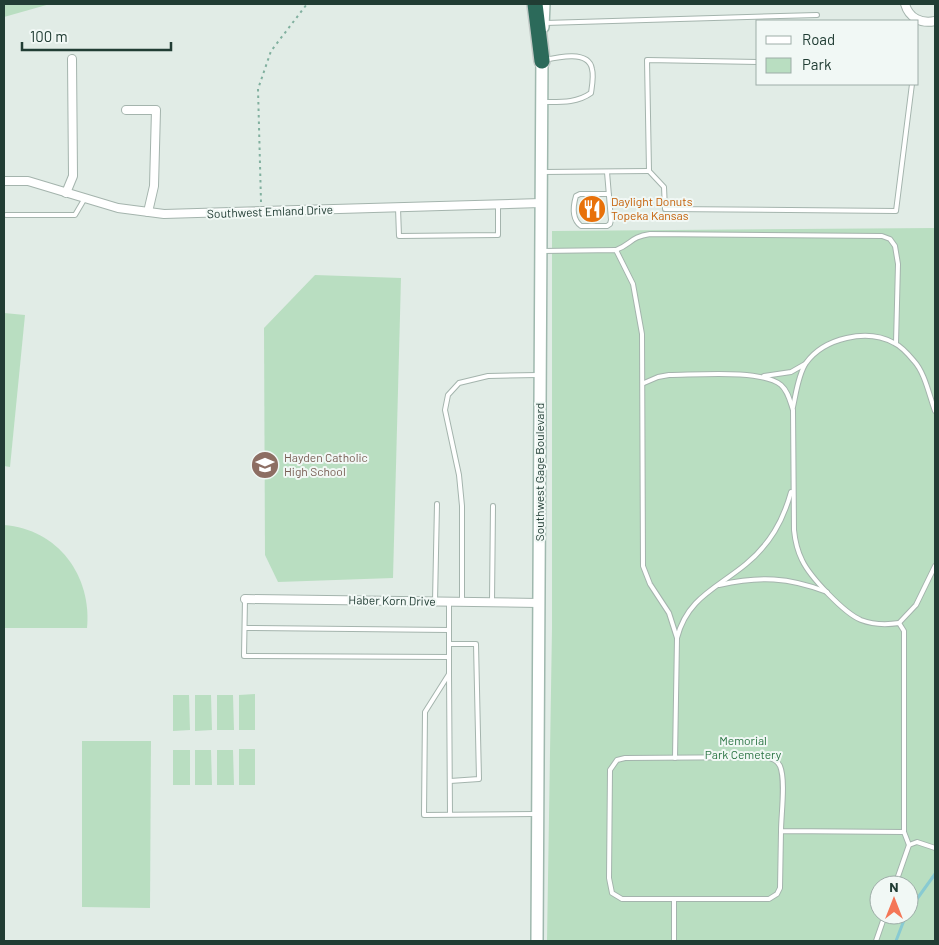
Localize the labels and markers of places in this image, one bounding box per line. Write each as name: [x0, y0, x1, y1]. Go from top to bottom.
restaurant icon: Daylight Donuts Topeka Kansas: [577, 194, 607, 224]
place label: Daylight Donuts Topeka Kansas: [611, 194, 693, 222]
school or university icon: Hayden Catholic High School: [250, 450, 280, 480]
place label: Hayden Catholic High School: [284, 450, 368, 478]

